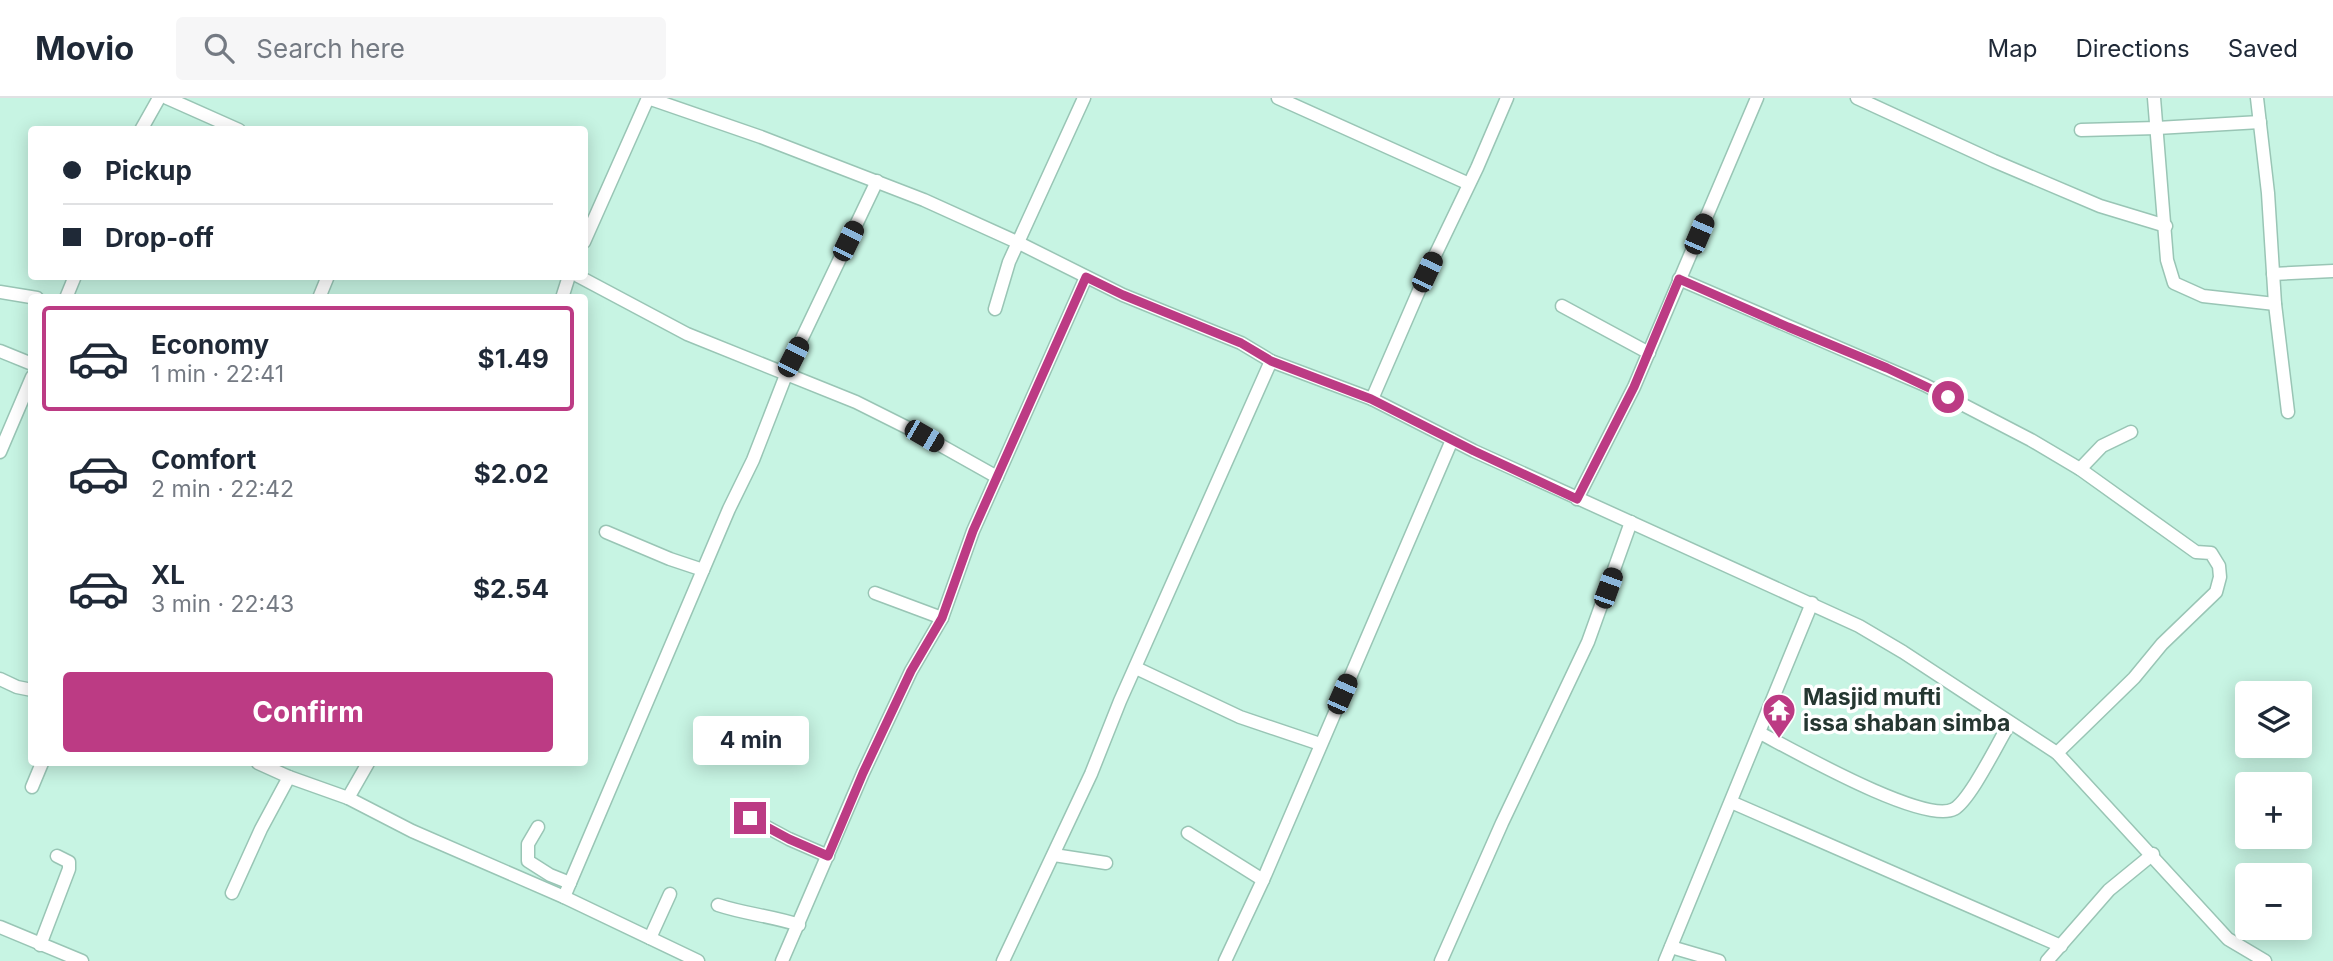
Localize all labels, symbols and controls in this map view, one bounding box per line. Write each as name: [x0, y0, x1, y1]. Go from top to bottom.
search box: [176, 17, 666, 80]
text: Movio: [35, 28, 134, 68]
icon: search: [200, 29, 238, 67]
text: Search here: [256, 33, 405, 64]
text: Map: [1988, 34, 2037, 63]
text: Directions: [2075, 34, 2190, 63]
text: Saved: [2228, 34, 2298, 63]
text: Pickup: [105, 155, 192, 186]
car: [1682, 211, 1717, 257]
car: [830, 218, 867, 264]
text: Drop-off: [105, 222, 214, 253]
car: [1409, 249, 1446, 295]
icon: car: [67, 327, 130, 390]
text: Economy: [151, 329, 269, 360]
car: [775, 334, 812, 380]
text: $1.49: [478, 343, 549, 374]
text: 1 min · 22:41: [151, 360, 284, 388]
route start: [1932, 381, 1964, 413]
car: [901, 416, 948, 456]
icon: car: [67, 442, 130, 505]
text: Comfort: [151, 444, 256, 475]
text: $2.02: [474, 458, 549, 489]
text: 2 min · 22:42: [151, 475, 294, 503]
icon: car: [67, 557, 130, 620]
text: XL: [151, 559, 185, 590]
car: [1591, 565, 1626, 611]
text: $2.54: [473, 573, 549, 604]
text: 3 min · 22:43: [151, 590, 294, 618]
car: [1324, 671, 1361, 717]
button: Confirm: [63, 672, 553, 752]
map controls: [2235, 681, 2312, 940]
button: layers: [2235, 681, 2312, 758]
place label: Masjid mufti issa shaban simba: [1803, 683, 2010, 737]
temple icon: Masjid mufti issa shaban simba: [1760, 691, 1798, 740]
callout: 4 min: [692, 716, 808, 766]
text: 4 min: [720, 726, 782, 754]
button: +: [2235, 772, 2312, 849]
route end: [734, 802, 766, 834]
button: −: [2235, 863, 2312, 940]

